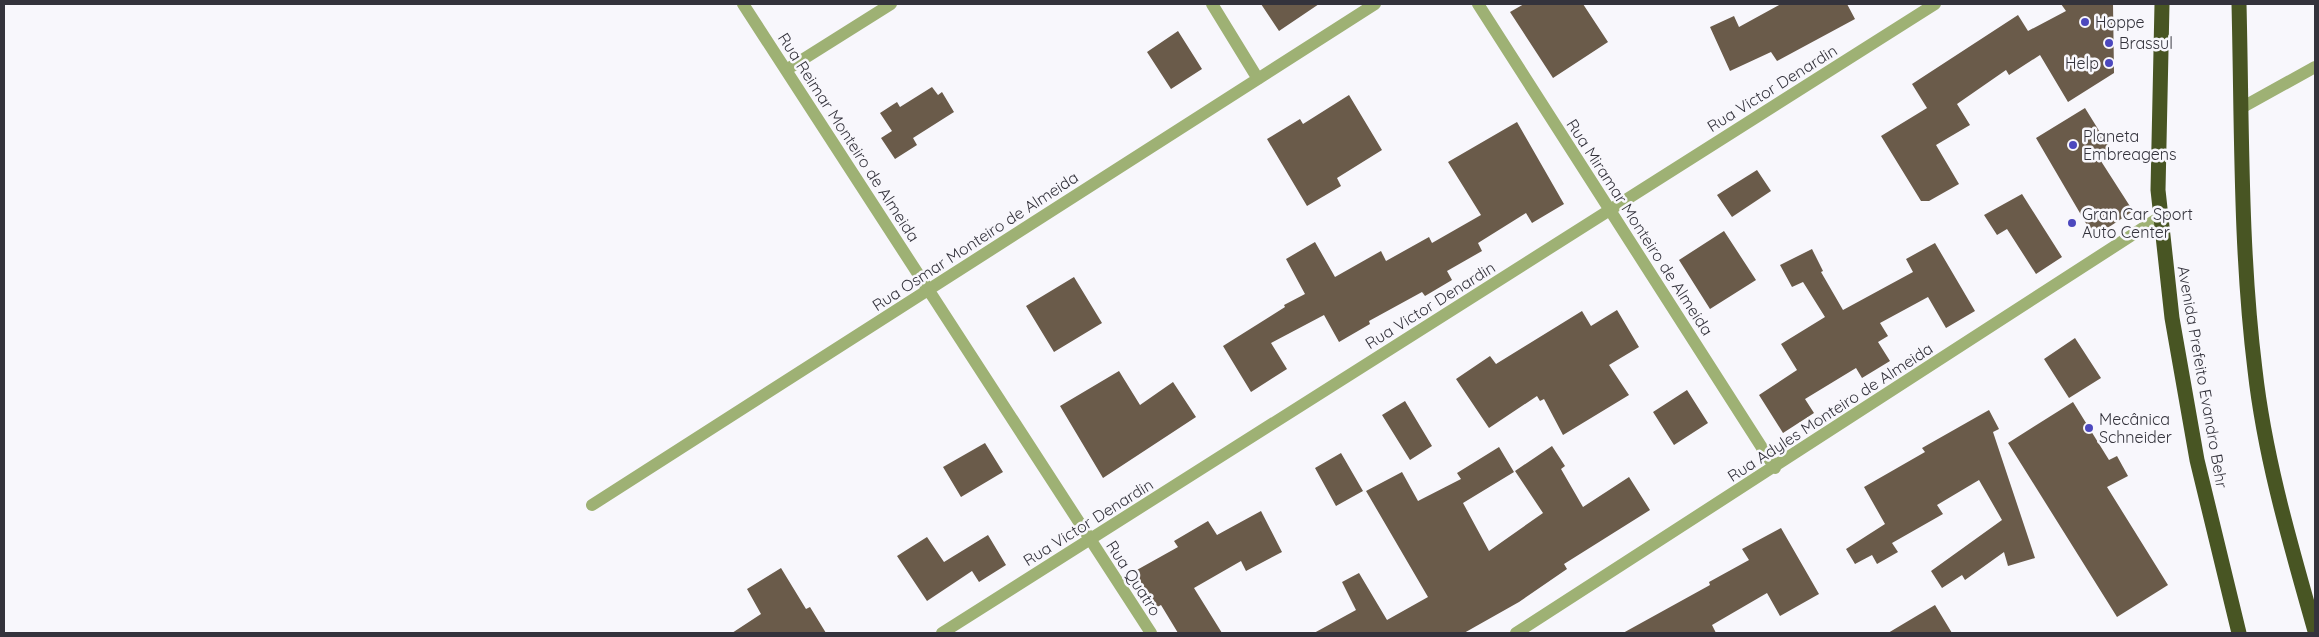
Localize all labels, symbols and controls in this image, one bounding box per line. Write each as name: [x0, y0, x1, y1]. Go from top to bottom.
place label: Hoppe: [2095, 12, 2145, 32]
marker: Hoppe: [2079, 16, 2091, 28]
street label: Rua Reimar Monteiro de Almeida: [774, 29, 924, 245]
place label: Brassul: [2119, 33, 2173, 53]
marker: Brassul: [2103, 37, 2115, 49]
street label: Rua Victor Denardin: [1703, 40, 1841, 136]
place label: Help: [2065, 53, 2099, 73]
marker: Help: [2103, 57, 2115, 69]
street label: Rua Miramar Monteiro de Almeida: [1562, 115, 1718, 339]
place label: Planeta Embreagens: [2083, 126, 2176, 164]
marker: Planeta Embreagens: [2067, 139, 2079, 151]
street label: Rua Osmar Monteiro de Almeida: [868, 167, 1082, 315]
place label: Gran Car Sport Auto Center: [2082, 204, 2193, 242]
marker: Gran Car Sport Auto Center: [2066, 217, 2078, 229]
street label: Rua Victor Denardin: [1361, 257, 1499, 353]
street label: Avenida Prefeito Evandro Behr: [2174, 264, 2232, 490]
street label: Rua Adyles Monteiro de Almeida: [1724, 338, 1936, 486]
place label: Mecânica Schneider: [2099, 409, 2172, 447]
marker: Mecânica Schneider: [2083, 422, 2095, 434]
street label: Rua Victor Denardin: [1019, 474, 1157, 570]
street label: Rua Quatro: [1102, 537, 1166, 619]

